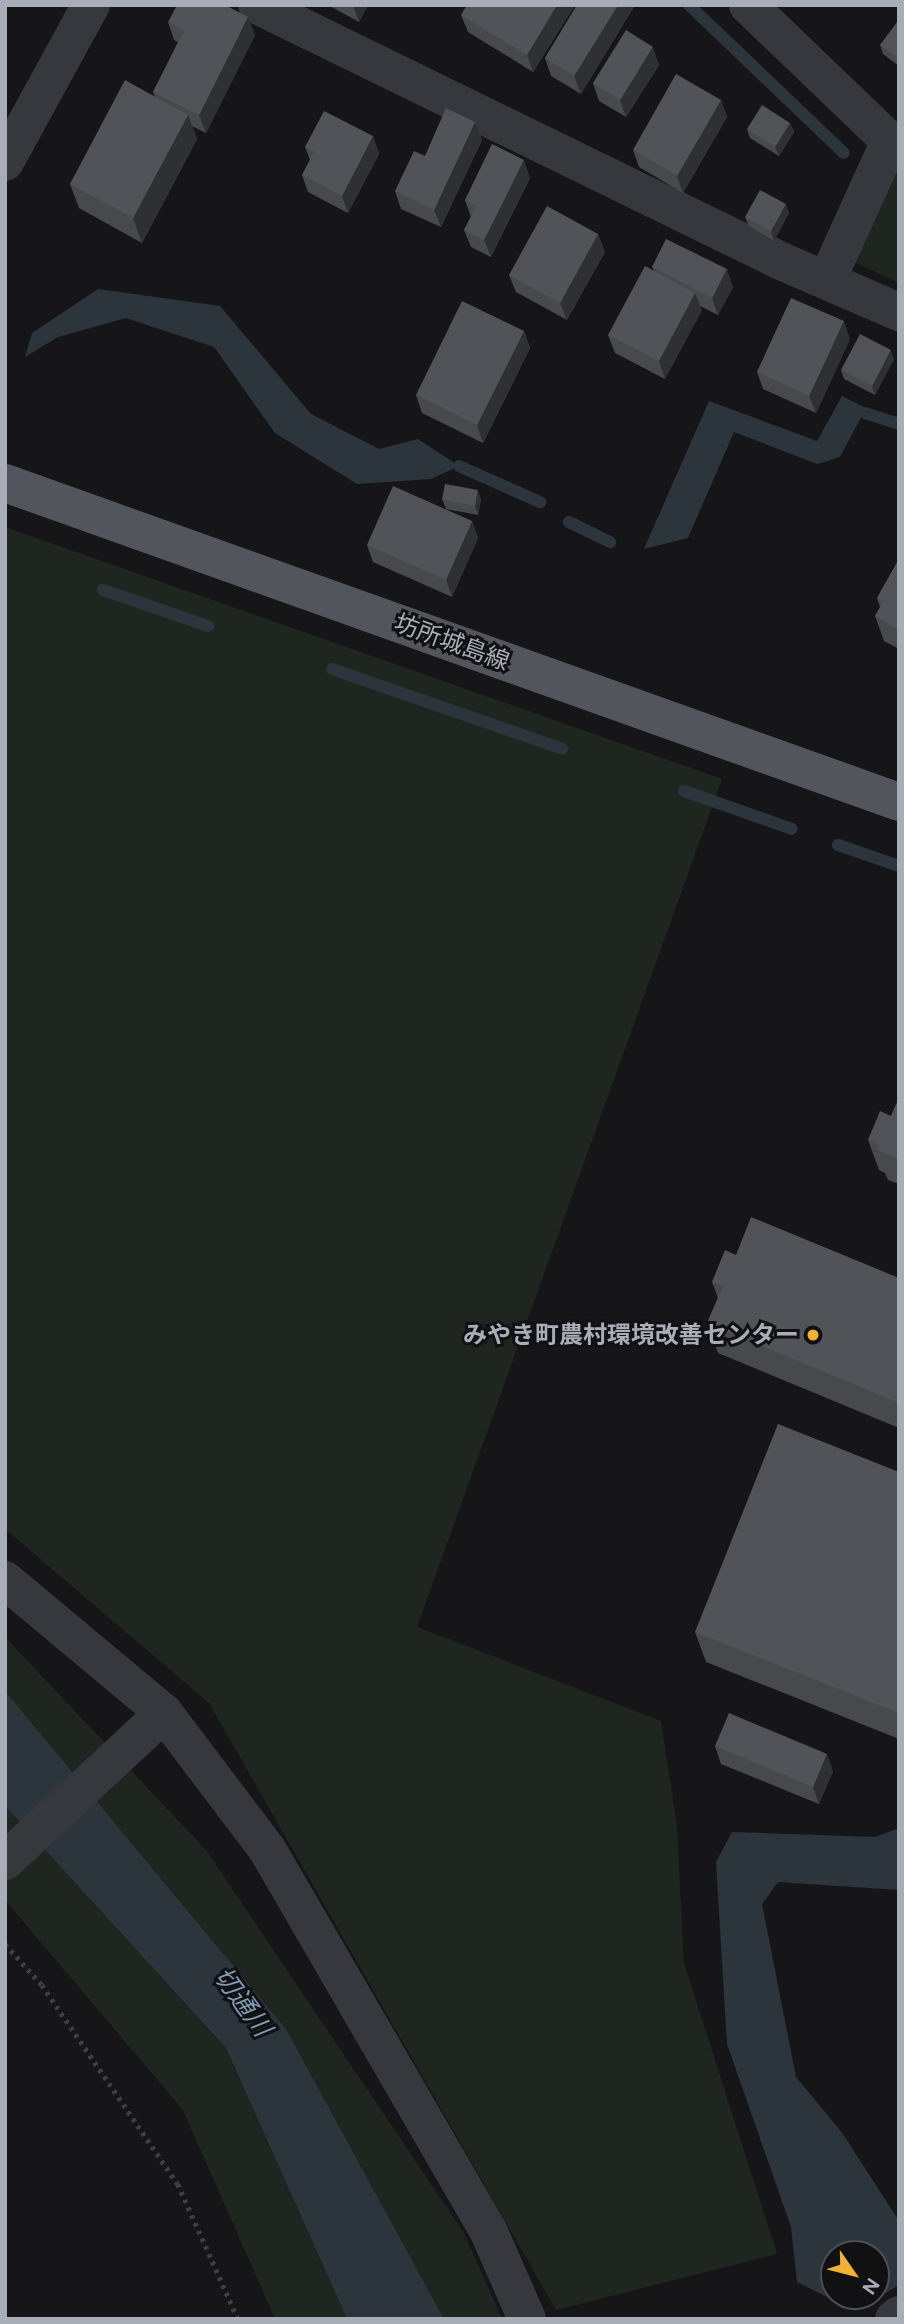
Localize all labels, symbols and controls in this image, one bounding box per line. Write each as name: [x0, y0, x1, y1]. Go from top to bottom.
street label: 坊所城島線: [391, 608, 513, 676]
place label: みやき町農村環境改善センター: [463, 1321, 799, 1349]
marker: みやき町農村環境改善センター: [805, 1327, 821, 1343]
water label: 切通川: [206, 1961, 278, 2043]
north arrow: [820, 2240, 890, 2310]
text: N: [857, 2274, 885, 2299]

